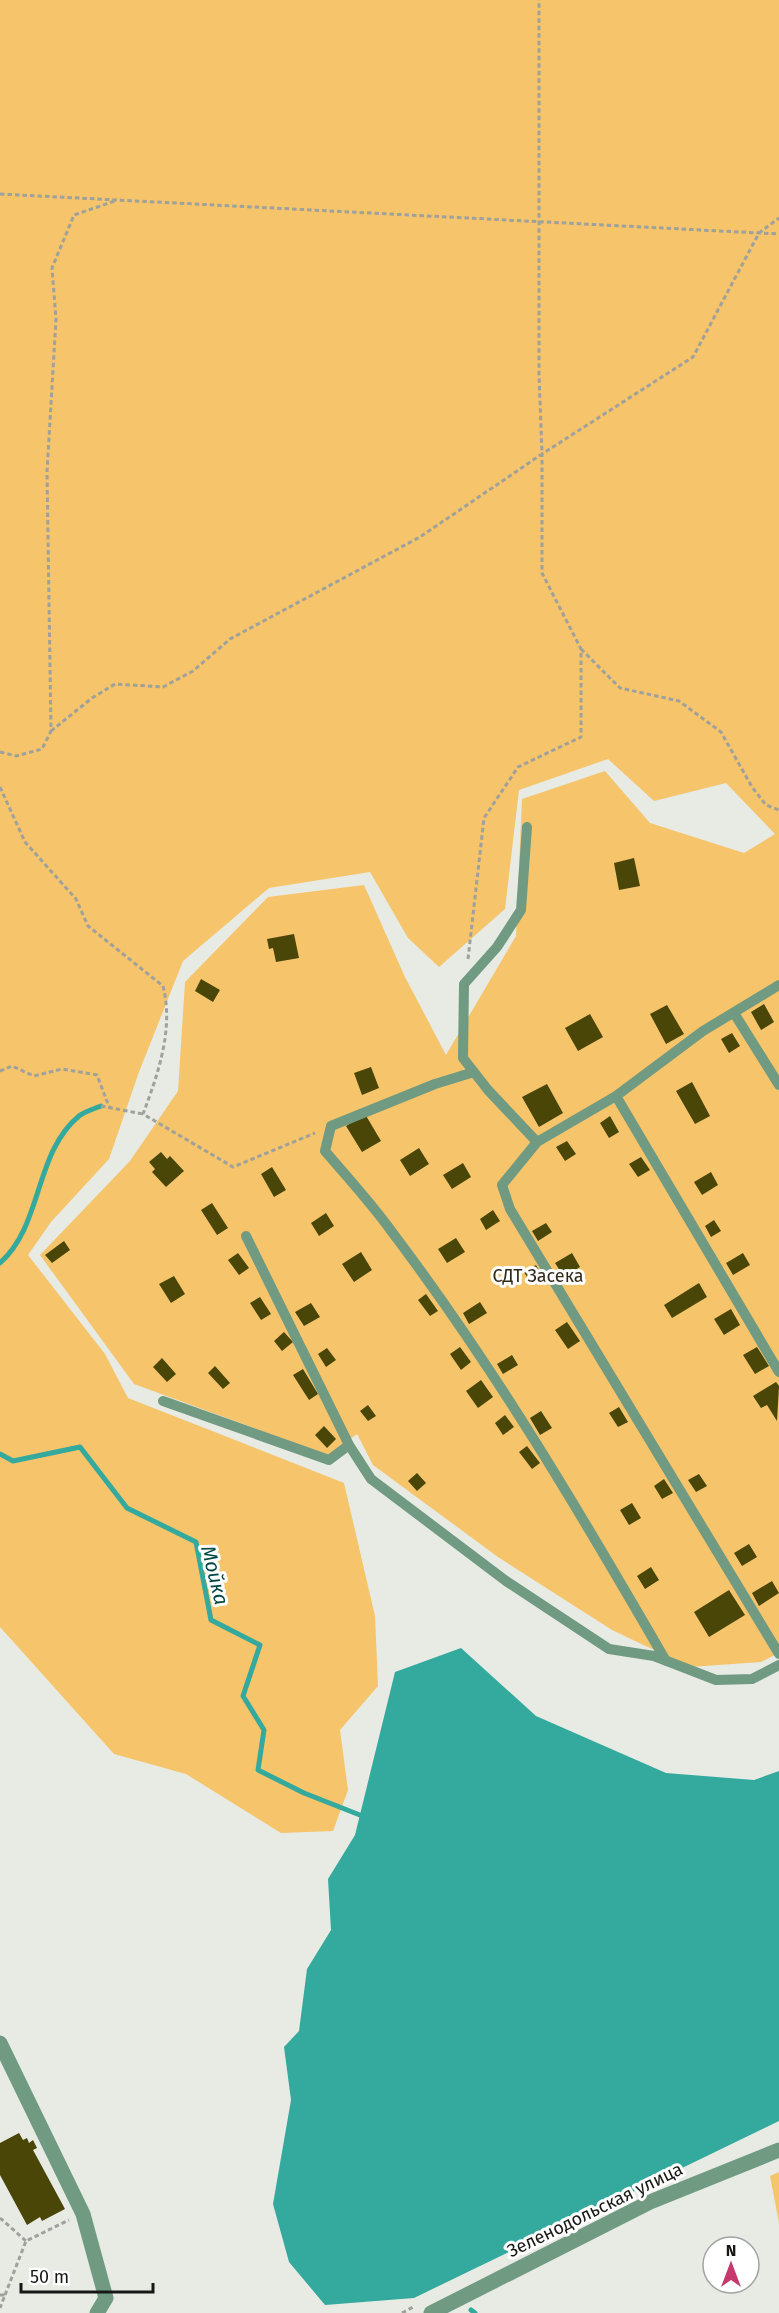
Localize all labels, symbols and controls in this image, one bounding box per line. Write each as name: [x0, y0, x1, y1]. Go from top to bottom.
park label: СДТ Засека: [492, 1265, 584, 1287]
water label: Мойка: [196, 1543, 234, 1607]
street label: Зеленодольская улица: [504, 2158, 686, 2262]
north arrow: [701, 2235, 761, 2295]
text: N: [726, 2241, 736, 2260]
scale bar: [21, 2256, 153, 2294]
text: 50 m: [30, 2266, 69, 2288]

